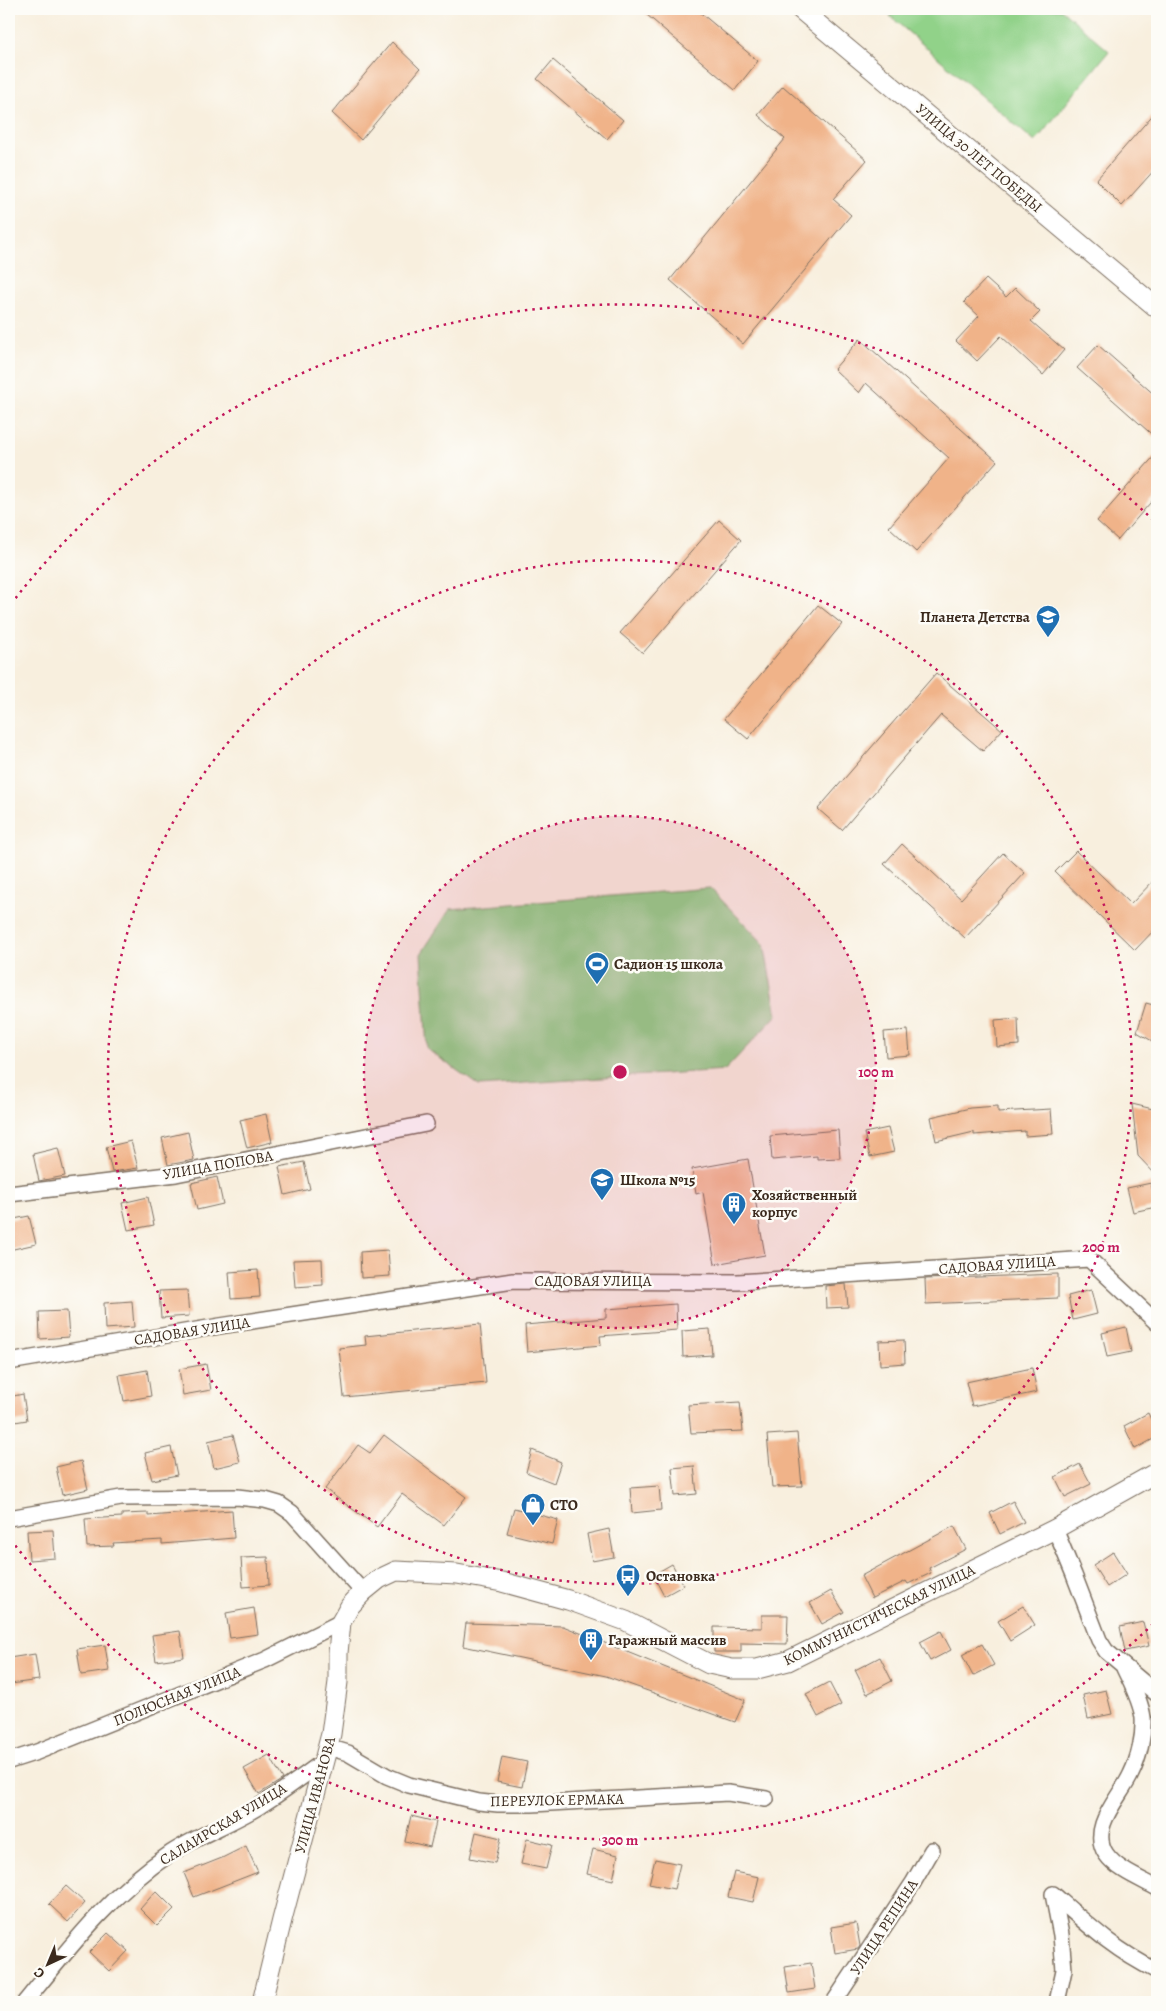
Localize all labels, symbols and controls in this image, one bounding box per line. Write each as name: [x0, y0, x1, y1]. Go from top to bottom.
street label: УЛИЦА 30 ЛЕТ ПОБЕДЫ: [911, 99, 1047, 217]
school or university icon: Планета Детства: [1035, 604, 1061, 638]
place label: Планета Детства: [920, 607, 1031, 627]
sports icon: Садион 15 школа: [584, 951, 610, 985]
place label: Садион 15 школа: [614, 954, 724, 974]
text: 100 m: [858, 1062, 894, 1082]
centre of rings: [611, 1063, 629, 1081]
street label: УЛИЦА ПОПОВА: [161, 1145, 275, 1185]
school or university icon: Школа №15: [589, 1167, 615, 1201]
place label: Школа №15: [620, 1170, 695, 1190]
place label: Хозяйственный корпус: [752, 1185, 857, 1222]
building icon: Хозяйственный корпус: [721, 1191, 747, 1225]
text: 200 m: [1082, 1237, 1120, 1257]
street label: САДОВАЯ УЛИЦА: [938, 1251, 1056, 1279]
street label: САДОВАЯ УЛИЦА: [535, 1271, 652, 1291]
street label: САДОВАЯ УЛИЦА: [133, 1312, 252, 1350]
shop icon: СТО: [520, 1492, 546, 1526]
place label: СТО: [550, 1495, 578, 1515]
street label: КОММУНИСТИЧЕСКАЯ УЛИЦА: [780, 1560, 978, 1670]
bus stop icon: Остановка: [615, 1563, 641, 1597]
place label: Остановка: [646, 1566, 716, 1586]
building icon: Гаражный массив: [578, 1627, 604, 1661]
place label: Гаражный массив: [608, 1630, 727, 1650]
street label: ПОЛЮСНАЯ УЛИЦА: [110, 1661, 244, 1731]
street label: УЛИЦА ИВАНОВА: [290, 1734, 340, 1856]
street label: САЛАИРСКАЯ УЛИЦА: [156, 1778, 290, 1870]
street label: ПЕРЕУЛОК ЕРМАКА: [490, 1789, 624, 1811]
text: 300 m: [602, 1830, 639, 1850]
street label: УЛИЦА РЕПИНА: [846, 1875, 923, 1979]
north arrow: [22, 1938, 72, 1988]
text: С: [29, 1963, 49, 1983]

